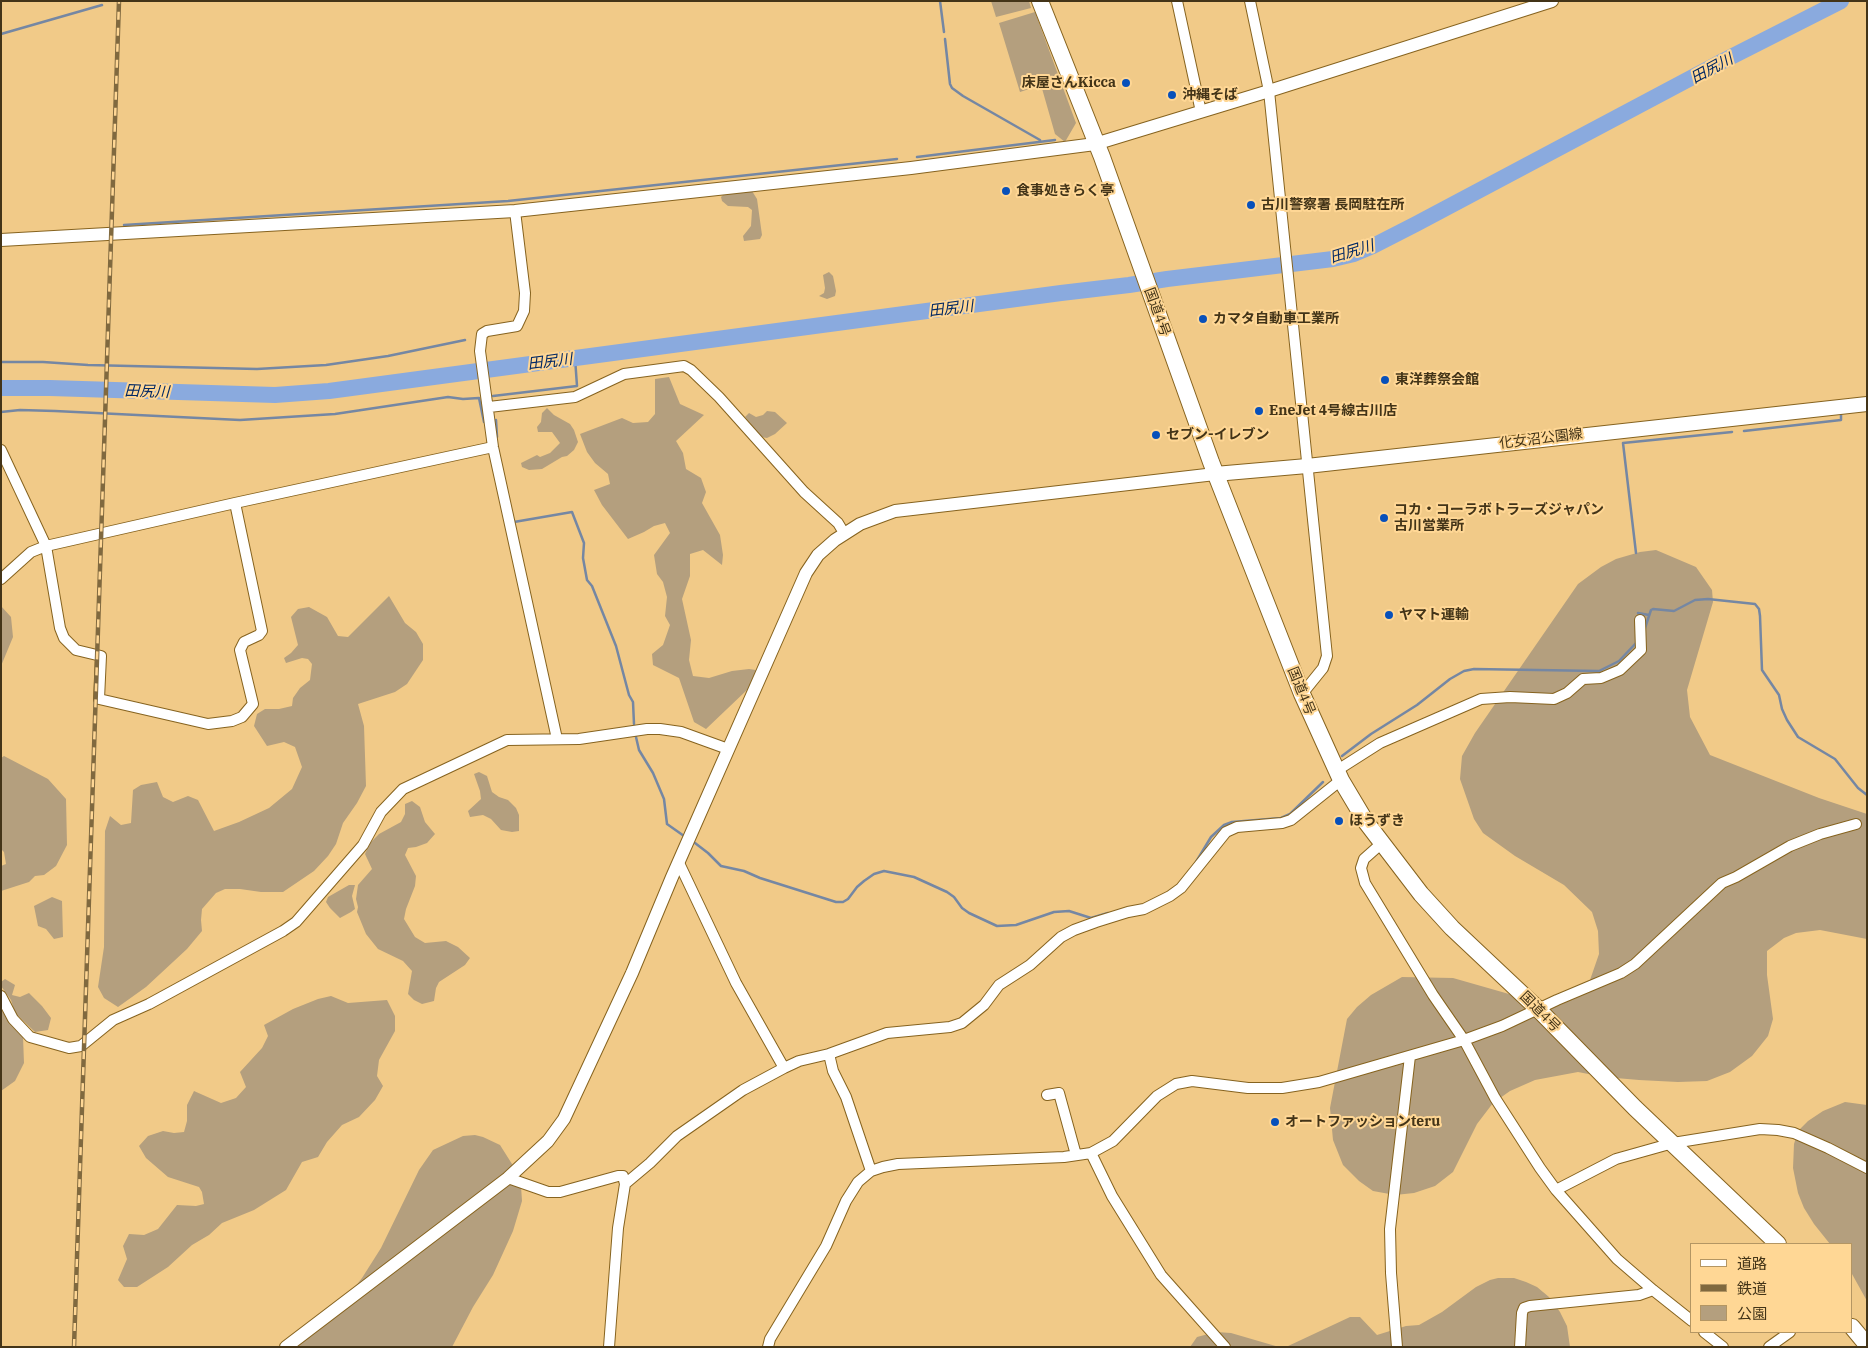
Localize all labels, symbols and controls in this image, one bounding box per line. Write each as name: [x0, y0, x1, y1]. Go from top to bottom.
water label: 田尻川: [1688, 50, 1736, 88]
place label: 床屋さんKicca: [1022, 75, 1116, 91]
marker: 床屋さんKicca: [1120, 77, 1132, 89]
place label: 沖縄そば: [1182, 87, 1238, 103]
marker: 沖縄そば: [1166, 89, 1178, 101]
place label: 食事処きらく亭: [1016, 183, 1114, 199]
marker: 食事処きらく亭: [1000, 185, 1012, 197]
place label: 古川警察署 長岡駐在所: [1261, 197, 1404, 213]
marker: 古川警察署 長岡駐在所: [1245, 199, 1257, 211]
water label: 田尻川: [1328, 237, 1376, 267]
street label: 国道4号: [1140, 285, 1174, 339]
water label: 田尻川: [928, 297, 974, 321]
place label: カマタ自動車工業所: [1213, 311, 1339, 327]
marker: カマタ自動車工業所: [1197, 313, 1209, 325]
water label: 田尻川: [527, 350, 573, 374]
place label: 東洋葬祭会館: [1395, 372, 1479, 388]
marker: 東洋葬祭会館: [1379, 374, 1391, 386]
water label: 田尻川: [124, 382, 170, 402]
place label: EneJet 4号線古川店: [1269, 403, 1397, 419]
marker: EneJet 4号線古川店: [1253, 405, 1265, 417]
street label: 化女沼公園線: [1498, 426, 1584, 452]
place label: セブン-イレブン: [1166, 427, 1270, 443]
marker: セブン-イレブン: [1150, 429, 1162, 441]
place label: コカ・コーラボトラーズジャパン 古川営業所: [1394, 502, 1604, 534]
marker: コカ・コーラボトラーズジャパン 古川営業所: [1378, 512, 1390, 524]
place label: ヤマト運輸: [1399, 607, 1469, 623]
marker: ヤマト運輸: [1383, 609, 1395, 621]
street label: 国道4号: [1284, 664, 1318, 718]
place label: ほうずき: [1349, 813, 1405, 829]
marker: ほうずき: [1333, 815, 1345, 827]
street label: 国道4号: [1516, 988, 1564, 1036]
place label: オートファッションteru: [1285, 1114, 1440, 1130]
marker: オートファッションteru: [1269, 1116, 1281, 1128]
legend: [1690, 1243, 1853, 1333]
text: 道路: [1737, 1254, 1767, 1273]
text: 鉄道: [1737, 1279, 1767, 1298]
text: 公園: [1737, 1304, 1767, 1323]

